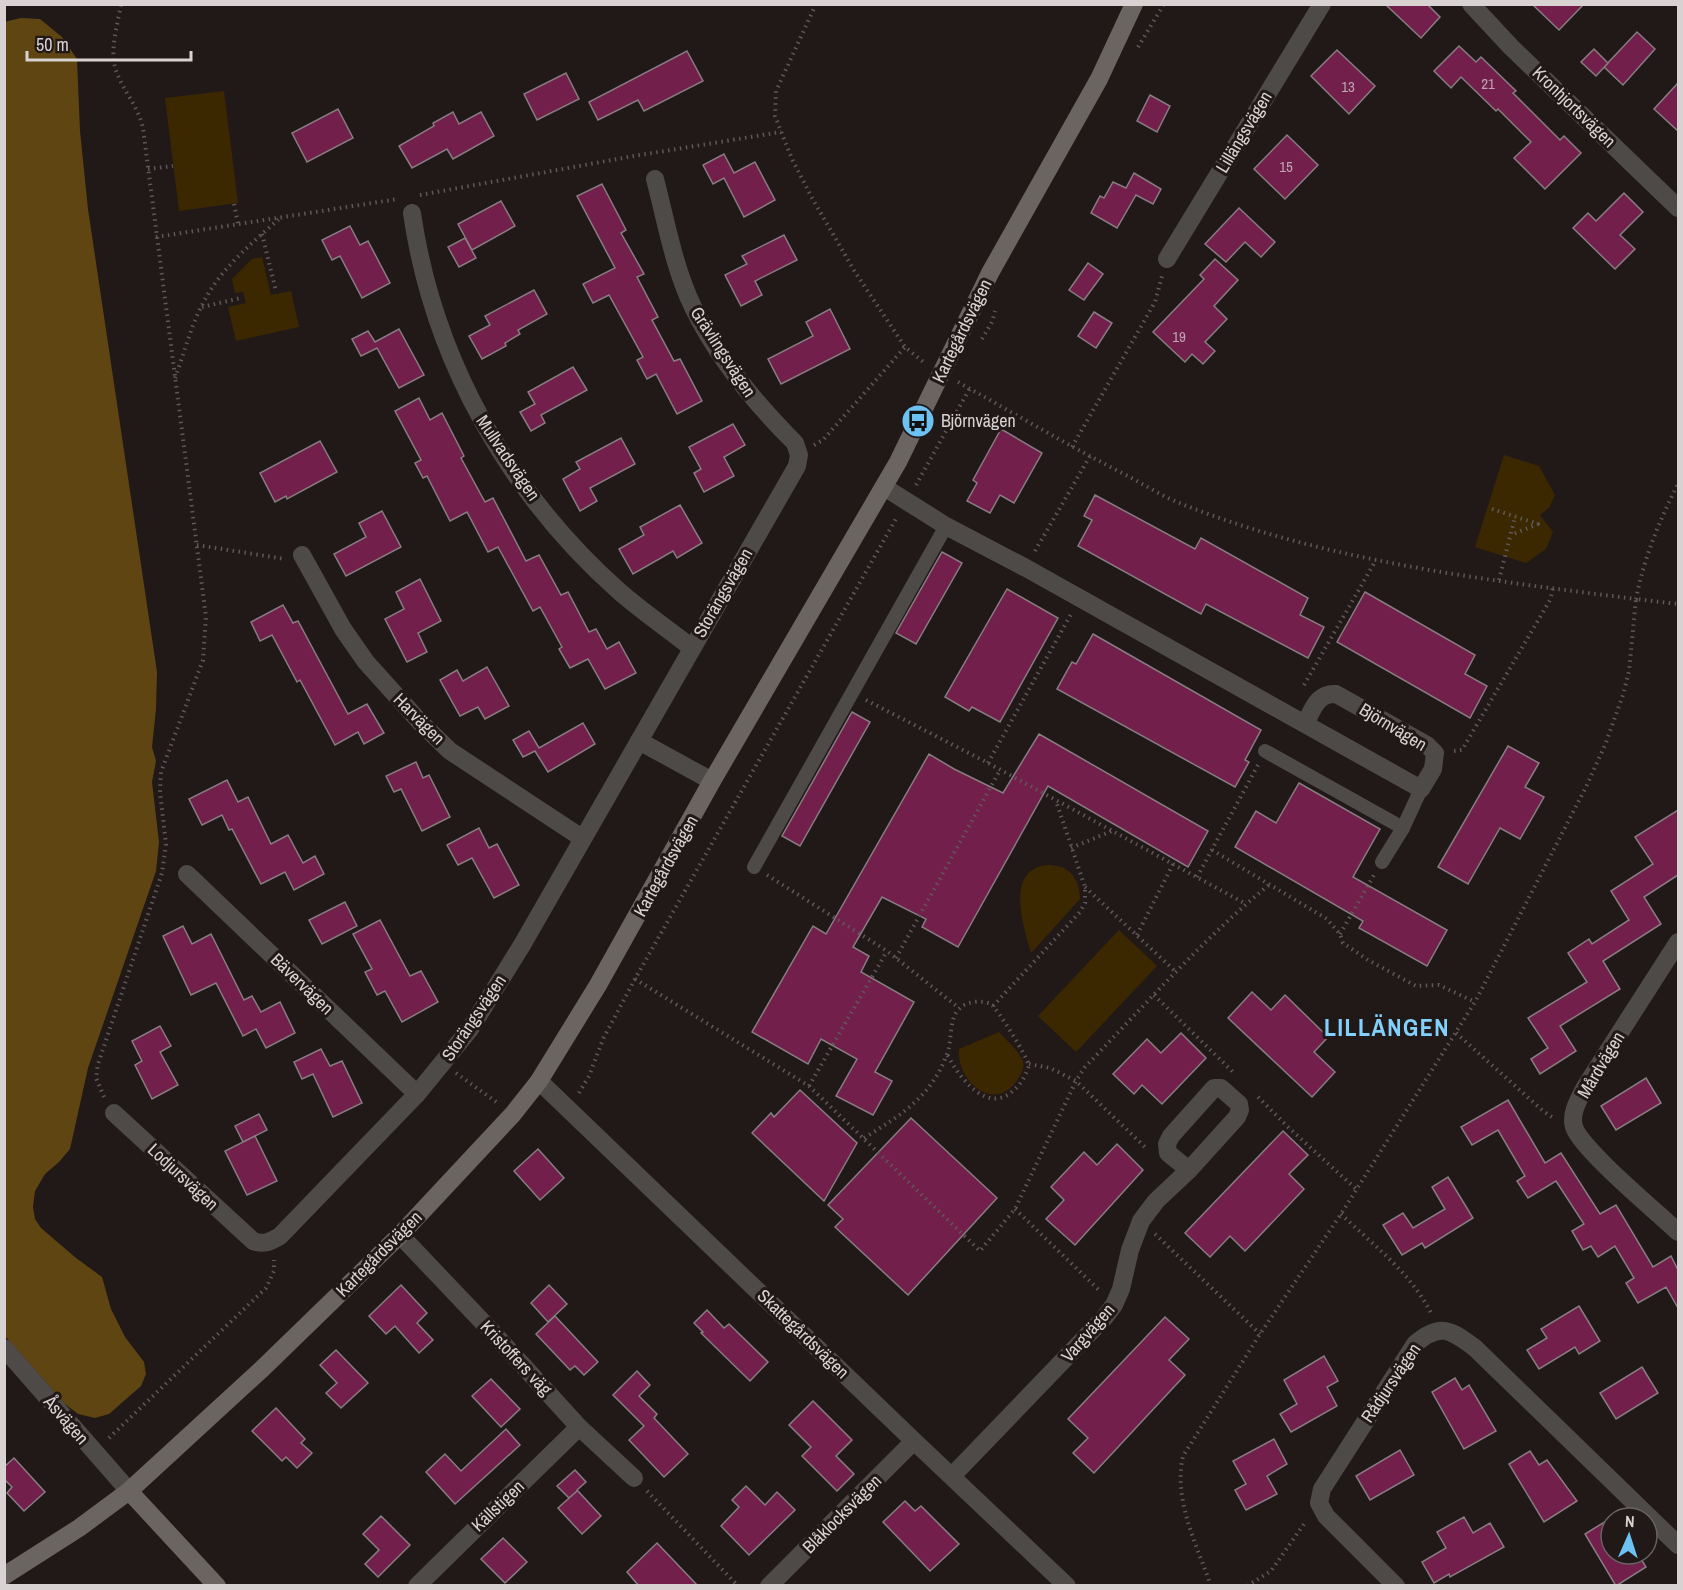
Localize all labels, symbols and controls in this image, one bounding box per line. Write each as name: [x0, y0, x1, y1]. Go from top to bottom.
scale bar: [27, 24, 190, 62]
text: 50 m: [36, 32, 69, 57]
street label: Kronhjortsvägen: [1527, 60, 1622, 153]
house number: 21: [1481, 73, 1495, 94]
house number: 13: [1341, 76, 1355, 97]
street label: Lillängsvägen: [1209, 86, 1278, 177]
house number: 15: [1279, 156, 1293, 177]
street label: Kartegårdsvägen: [926, 275, 997, 387]
street label: Grävlingsvägen: [685, 302, 762, 402]
house number: 19: [1172, 326, 1186, 347]
bus stop icon: Björnvägen: [900, 403, 936, 439]
place label: Björnvägen: [941, 408, 1016, 433]
street label: Mullvadsvägen: [471, 410, 546, 506]
street label: Storängsvägen: [687, 544, 758, 642]
street label: Harvägen: [388, 687, 451, 750]
street label: Björnvägen: [1355, 697, 1432, 757]
street label: Kartegårdsvägen: [627, 811, 704, 921]
street label: Bävervägen: [265, 947, 339, 1020]
street label: Storängsvägen: [435, 970, 512, 1066]
district label: LILLÄNGEN: [1324, 1011, 1450, 1043]
street label: Mårdvägen: [1571, 1027, 1630, 1103]
street label: Lodjursvägen: [142, 1137, 224, 1216]
street label: Kartegårdsvägen: [330, 1205, 427, 1302]
street label: Skattegårdsvägen: [752, 1283, 855, 1384]
street label: Vargvägen: [1055, 1298, 1120, 1367]
street label: Kristoffers väg: [475, 1314, 558, 1401]
street label: Rådjursvägen: [1355, 1338, 1426, 1427]
street label: Åsvägen: [37, 1389, 95, 1450]
street label: Blåklocksvägen: [797, 1469, 887, 1559]
street label: Källstigen: [466, 1474, 530, 1537]
north arrow: [1599, 1506, 1659, 1566]
text: N: [1624, 1510, 1635, 1532]

